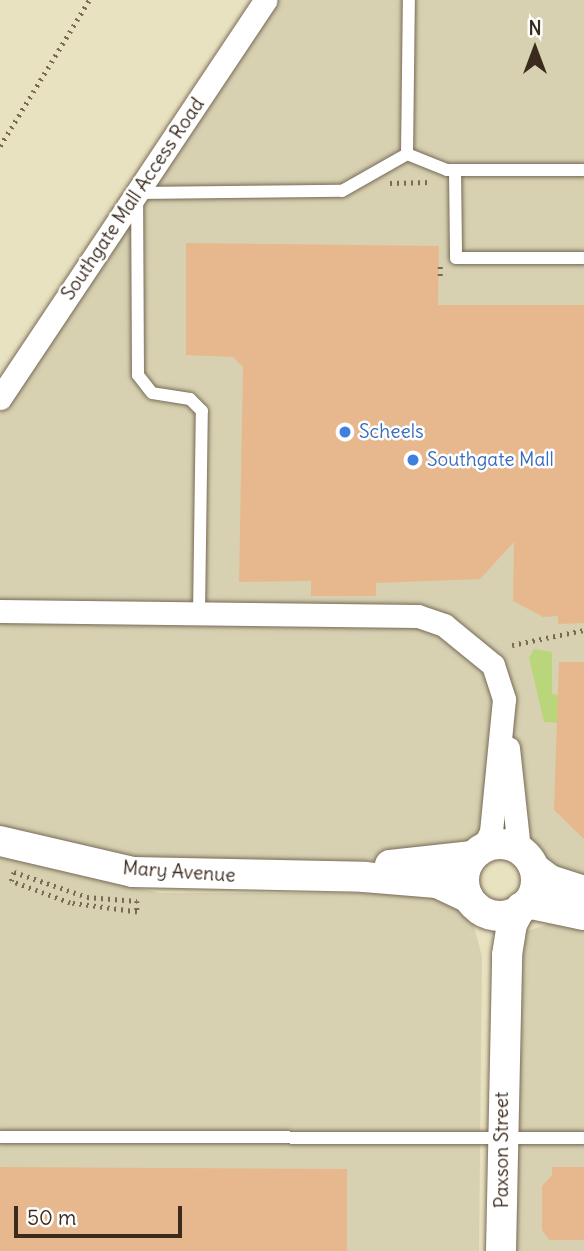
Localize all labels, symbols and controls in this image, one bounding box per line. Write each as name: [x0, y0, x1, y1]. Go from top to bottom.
north arrow: [500, 14, 570, 84]
text: N: [528, 16, 542, 40]
street label: Southgate Mall Access Road: [57, 94, 209, 304]
place label: Scheels: [359, 421, 424, 443]
marker: Scheels: [337, 424, 353, 440]
place label: Southgate Mall: [427, 449, 554, 471]
marker: Southgate Mall: [405, 452, 421, 468]
street label: Mary Avenue: [122, 857, 236, 887]
street label: Paxson Street: [491, 1092, 513, 1208]
scale bar: [18, 1192, 186, 1236]
text: 50 m: [27, 1204, 76, 1231]

